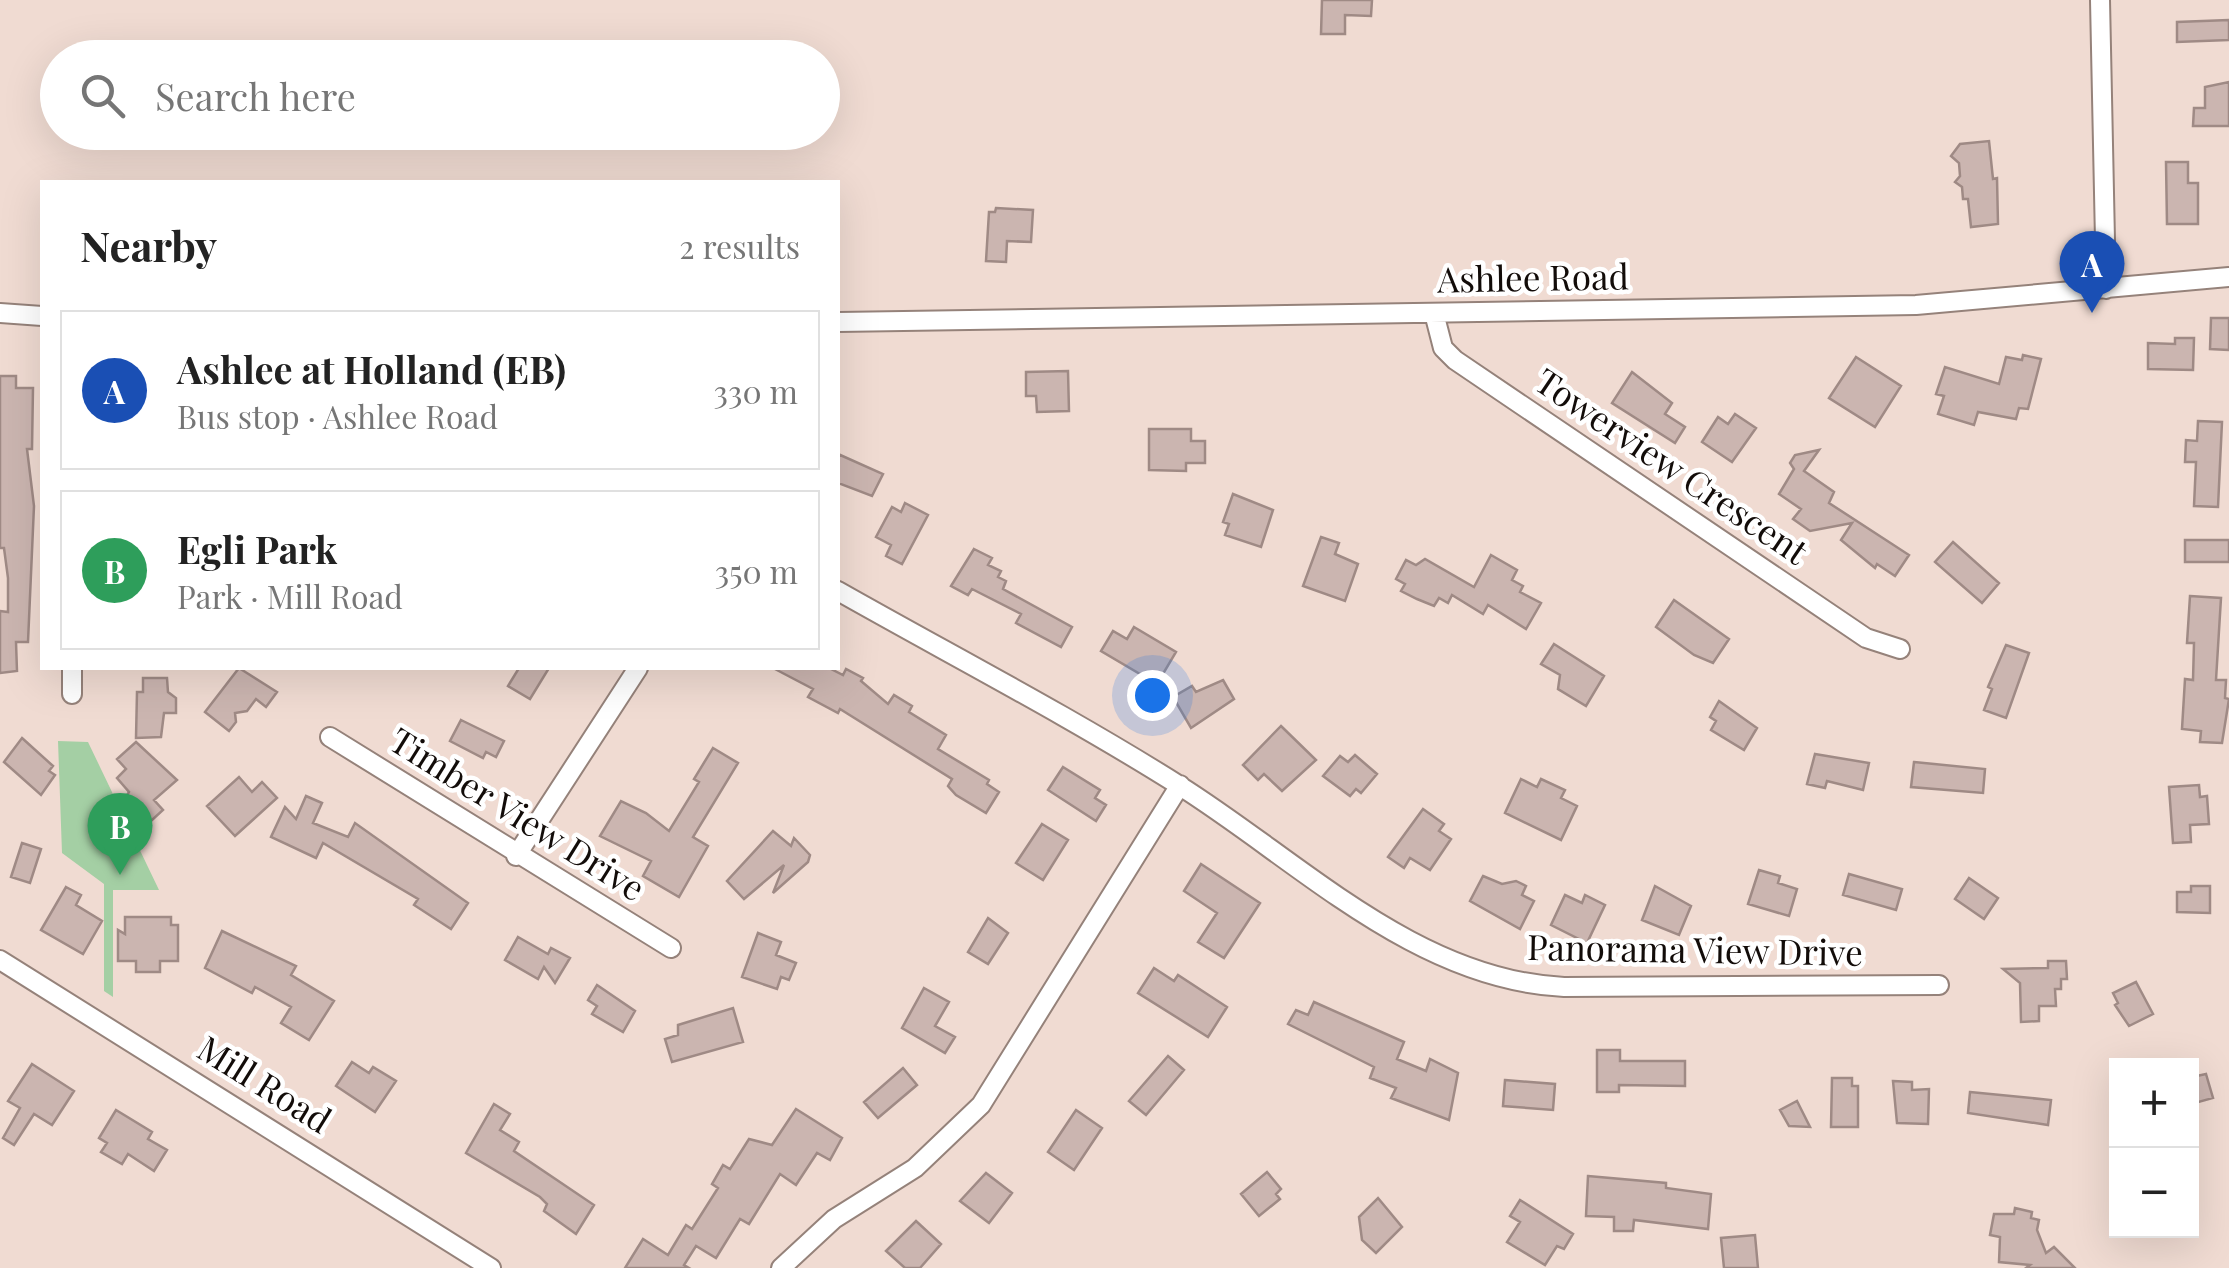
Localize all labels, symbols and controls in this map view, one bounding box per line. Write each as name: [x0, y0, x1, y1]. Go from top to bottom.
search box: [40, 40, 840, 150]
icon: search: [75, 68, 130, 123]
text: Search here: [155, 70, 356, 121]
text: Nearby: [80, 217, 217, 273]
text: 2 results: [679, 224, 800, 267]
pin: A: [2060, 230, 2124, 313]
street label: Ashlee Road: [1436, 251, 1629, 302]
text: Ashlee at Holland (EB): [177, 343, 566, 394]
street label: Towerview Crescent: [1527, 356, 1818, 574]
text: A: [104, 369, 125, 412]
text: 330 m: [714, 369, 798, 412]
text: Bus stop · Ashlee Road: [177, 394, 498, 437]
text: Egli Park: [177, 523, 337, 574]
text: B: [104, 549, 125, 592]
text: 350 m: [715, 549, 798, 592]
text: Park · Mill Road: [177, 574, 403, 617]
your location: [1127, 670, 1178, 721]
street label: Timber View Drive: [382, 716, 655, 910]
pin: B: [88, 792, 152, 875]
street label: Panorama View Drive: [1527, 922, 1863, 975]
street label: Mill Road: [190, 1023, 341, 1142]
map controls: [2109, 1058, 2199, 1238]
button: +: [2109, 1058, 2199, 1148]
button: −: [2109, 1148, 2199, 1238]

